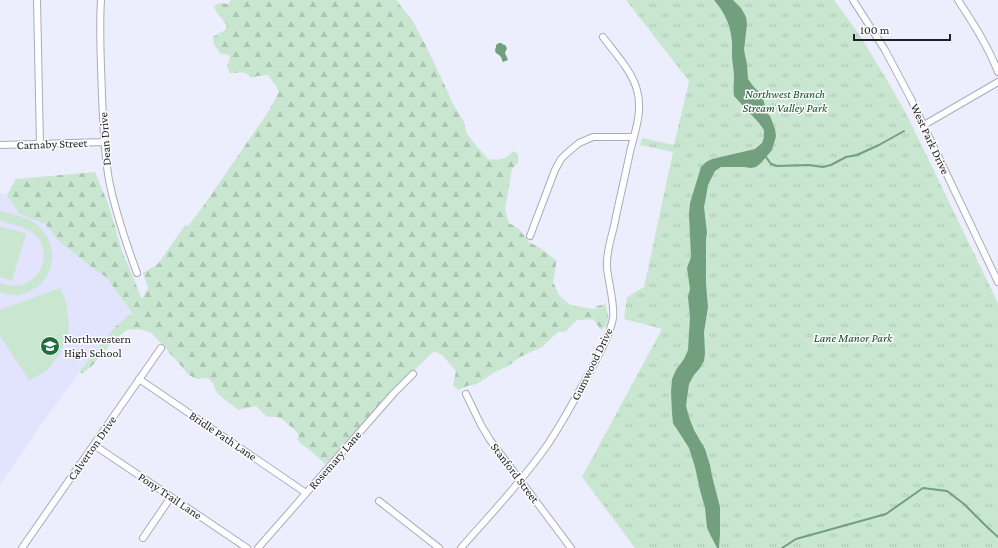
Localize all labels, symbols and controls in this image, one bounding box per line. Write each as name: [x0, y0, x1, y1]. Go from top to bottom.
scale bar: [854, 16, 950, 42]
text: 100 m: [860, 23, 890, 37]
park label: Northwest Branch Stream Valley Park: [743, 87, 828, 115]
street label: West Park Drive: [908, 101, 952, 177]
street label: Dean Drive: [96, 112, 114, 166]
street label: Carnaby Street: [16, 136, 89, 152]
street label: Gumwood Drive: [568, 325, 616, 403]
park label: Lane Manor Park: [814, 331, 893, 345]
place label: Northwestern High School: [64, 332, 132, 360]
school or university icon: Northwestern High School: [39, 335, 61, 357]
street label: Bridle Path Lane: [187, 408, 259, 464]
street label: Calverton Drive: [65, 413, 119, 483]
street label: Rosemary Lane: [306, 428, 364, 492]
street label: Stanford Street: [488, 440, 543, 507]
street label: Pony Trail Lane: [135, 470, 205, 522]

